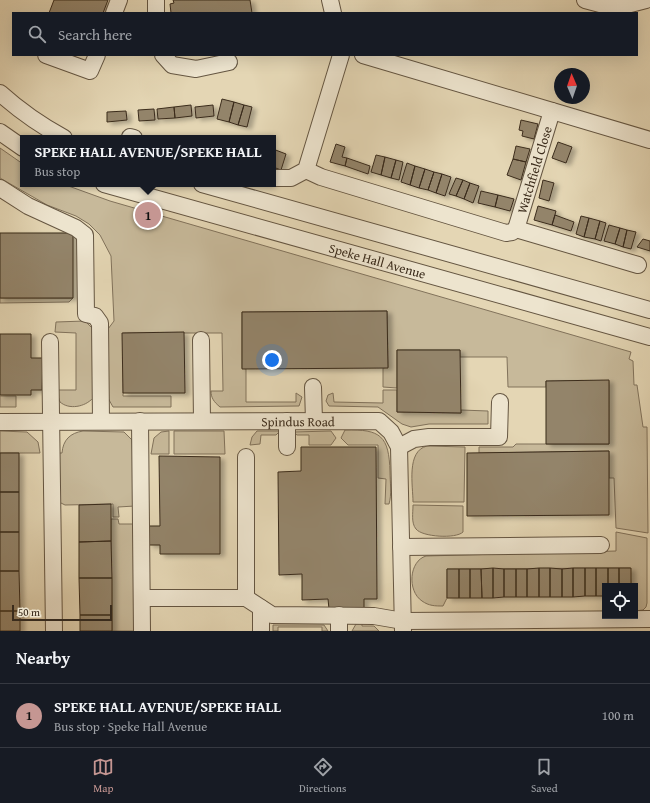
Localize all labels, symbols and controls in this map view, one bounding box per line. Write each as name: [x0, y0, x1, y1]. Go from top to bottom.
search box: [12, 12, 638, 56]
icon: search: [26, 23, 48, 45]
text: Search here: [58, 24, 132, 45]
north arrow: [554, 68, 590, 104]
street label: Watchfield Close: [512, 124, 556, 216]
popup: [20, 135, 276, 187]
text: SPEKE HALL AVENUE/SPEKE HALL: [34, 141, 262, 162]
text: Bus stop: [34, 162, 80, 181]
pin: 1: [135, 200, 161, 230]
street label: Speke Hall Avenue: [327, 238, 428, 283]
your location: [262, 350, 282, 370]
street label: Spindus Road: [261, 412, 335, 431]
map controls: [602, 583, 638, 619]
button: locate: [602, 583, 638, 619]
scale bar: [12, 603, 112, 622]
text: 50 m: [18, 604, 40, 620]
text: Nearby: [16, 645, 70, 670]
text: SPEKE HALL AVENUE/SPEKE HALL: [54, 696, 281, 717]
text: 1: [26, 706, 32, 725]
text: 100 m: [602, 706, 634, 725]
text: Bus stop · Speke Hall Avenue: [54, 717, 207, 736]
tab: Map: [92, 756, 114, 796]
tab: Directions: [299, 756, 346, 796]
tab: Saved: [531, 756, 558, 796]

